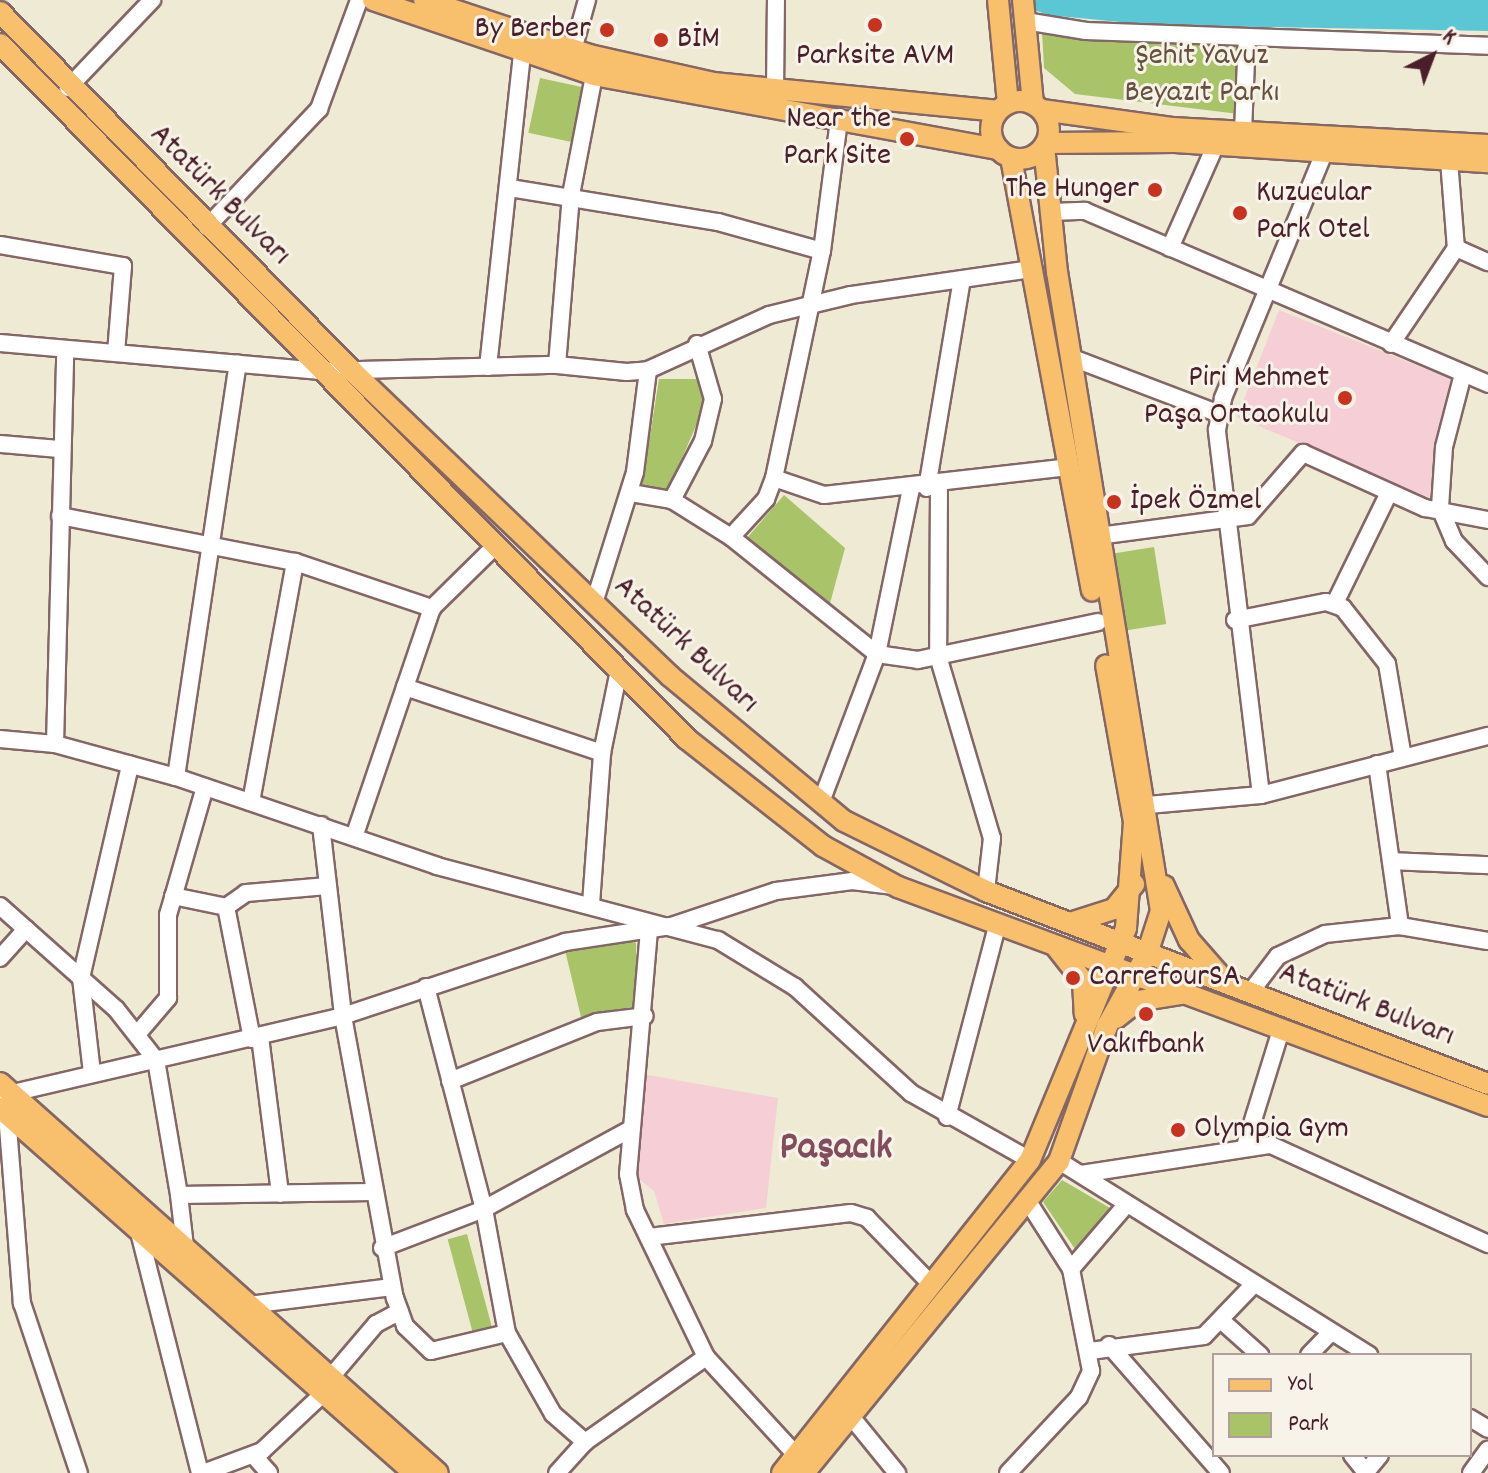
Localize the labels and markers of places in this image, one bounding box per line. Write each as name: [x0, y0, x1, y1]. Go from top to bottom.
place label: By Berber: [475, 11, 591, 49]
marker: Parksite AVM: [866, 16, 884, 34]
marker: By Berber: [598, 21, 616, 39]
place label: BİM: [677, 21, 720, 59]
marker: BİM: [652, 31, 670, 49]
place label: Parksite AVM: [796, 38, 954, 76]
place label: Near the Park Site: [783, 102, 891, 177]
marker: Near the Park Site: [898, 130, 916, 148]
place label: The Hunger: [1005, 171, 1139, 209]
place label: Kuzucular Park Otel: [1256, 176, 1372, 251]
marker: The Hunger: [1146, 181, 1164, 199]
marker: Kuzucular Park Otel: [1231, 204, 1249, 222]
place label: Piri Mehmet Paşa Ortaokulu: [1144, 361, 1329, 436]
marker: Piri Mehmet Paşa Ortaokulu: [1336, 389, 1354, 407]
place label: İpek Özmel: [1130, 483, 1261, 521]
marker: İpek Özmel: [1105, 493, 1123, 511]
place label: CarrefourSA: [1089, 959, 1240, 997]
marker: CarrefourSA: [1064, 969, 1082, 987]
marker: Vakıfbank: [1137, 1005, 1155, 1023]
place label: Vakıfbank: [1087, 1027, 1205, 1065]
place label: Olympia Gym: [1194, 1111, 1349, 1149]
marker: Olympia Gym: [1169, 1121, 1187, 1139]

